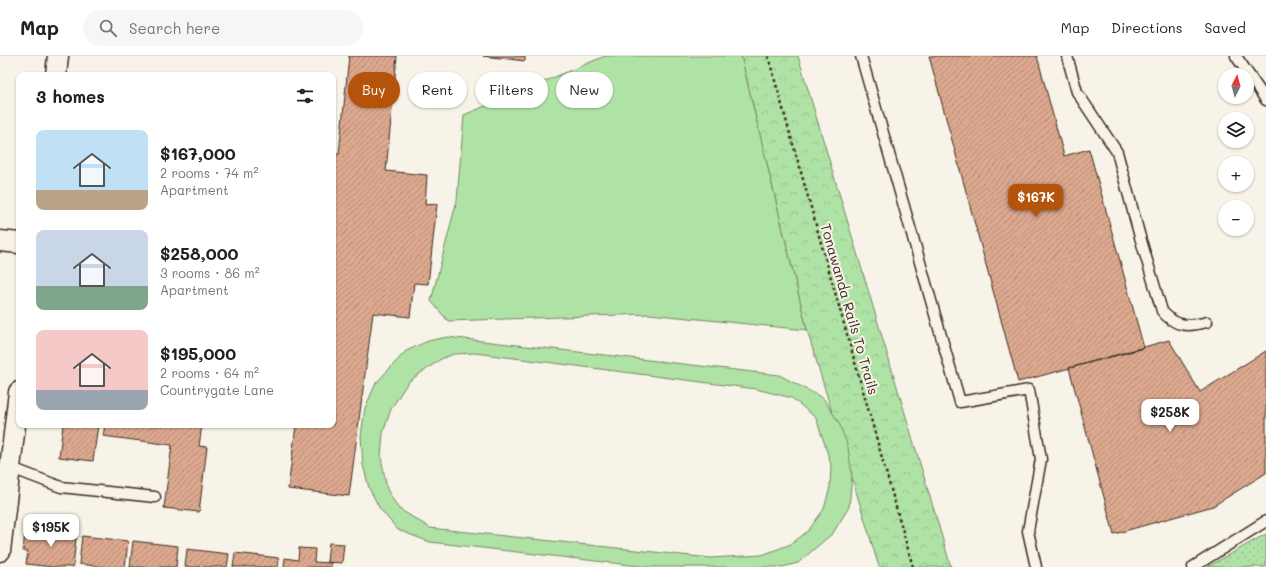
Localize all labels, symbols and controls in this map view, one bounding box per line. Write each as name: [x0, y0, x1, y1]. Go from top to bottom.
search box: [83, 10, 363, 46]
text: Map: [20, 15, 59, 40]
icon: search: [97, 17, 119, 39]
text: Search here: [129, 18, 220, 38]
text: Map: [1061, 18, 1089, 37]
text: Directions: [1111, 18, 1182, 37]
text: Saved: [1204, 18, 1246, 37]
north arrow: [1218, 68, 1254, 104]
map controls: [1218, 68, 1254, 236]
chip: Buy: [348, 72, 400, 108]
chip: Rent: [408, 72, 467, 108]
chip: Filters: [475, 72, 548, 108]
chip: New: [556, 72, 613, 108]
text: 3 homes: [36, 85, 105, 107]
icon: filters: [294, 85, 316, 107]
button: layers: [1218, 112, 1254, 148]
text: $167,000: [160, 142, 236, 164]
icon: home: [68, 146, 116, 194]
button: +: [1218, 156, 1254, 192]
text: 2 rooms · 74 m²: [160, 164, 258, 181]
text: Apartment: [160, 181, 229, 198]
pin: $167K: [1008, 184, 1064, 218]
text: $167K: [1017, 188, 1055, 205]
button: −: [1218, 200, 1254, 236]
street label: Tonawanda Rails To Trails: [816, 221, 884, 397]
text: $258,000: [160, 242, 239, 264]
icon: home: [68, 246, 116, 294]
text: 3 rooms · 86 m²: [160, 264, 260, 281]
text: Apartment: [160, 281, 229, 298]
text: $195,000: [160, 342, 236, 364]
icon: home: [68, 346, 116, 394]
text: 2 rooms · 64 m²: [160, 364, 259, 381]
text: Countrygate Lane: [160, 381, 274, 398]
pin: $258K: [1142, 399, 1198, 433]
text: $258K: [1150, 403, 1190, 420]
pin: $195K: [23, 514, 79, 548]
text: $195K: [32, 518, 70, 535]

